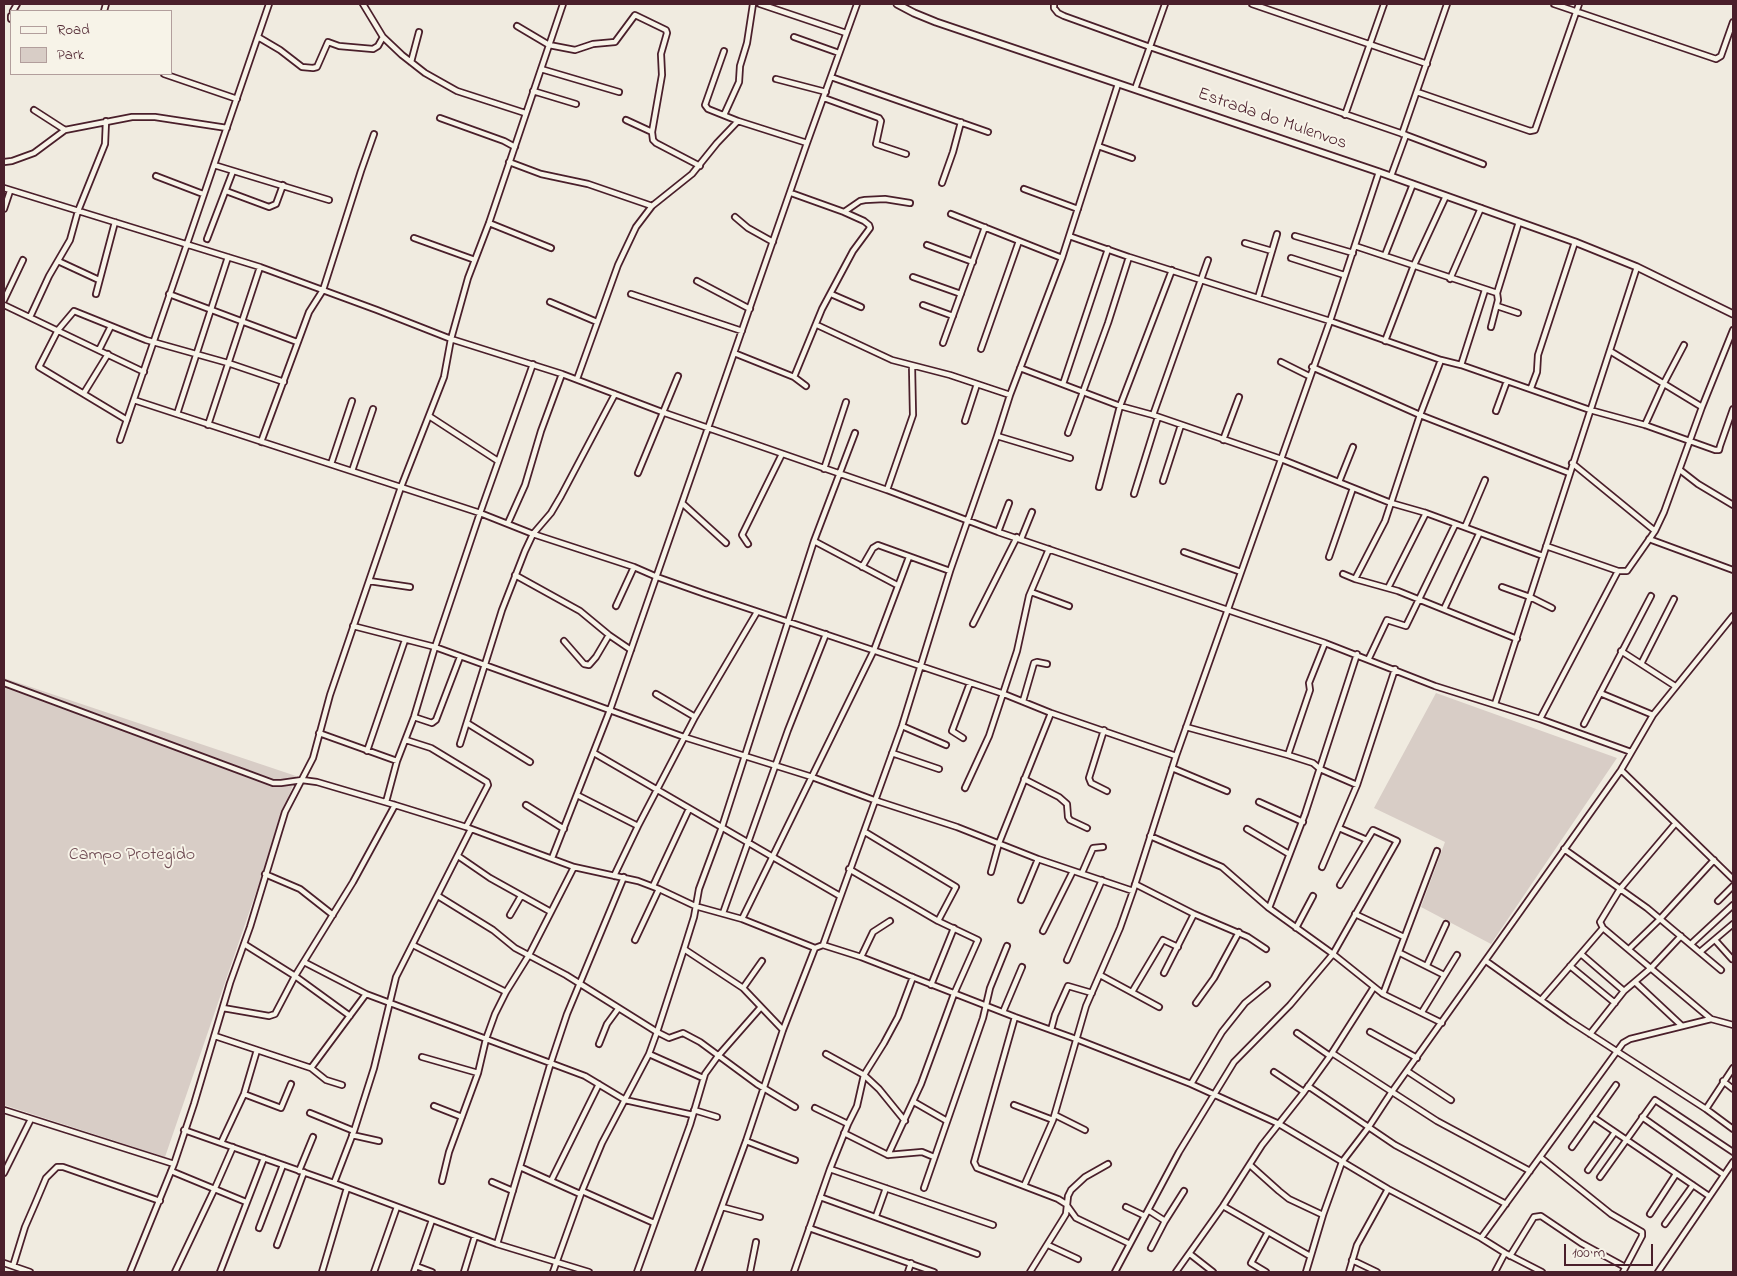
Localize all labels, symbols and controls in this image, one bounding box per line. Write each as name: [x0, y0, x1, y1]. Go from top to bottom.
legend: [10, 10, 172, 75]
text: Road: [57, 19, 90, 41]
text: Park: [57, 44, 84, 66]
street label: Estrada do Mulenvos: [1195, 84, 1349, 156]
park label: Campo Protegido: [69, 845, 195, 867]
scale bar: [1567, 1234, 1656, 1266]
text: 100 m: [1572, 1242, 1605, 1264]

